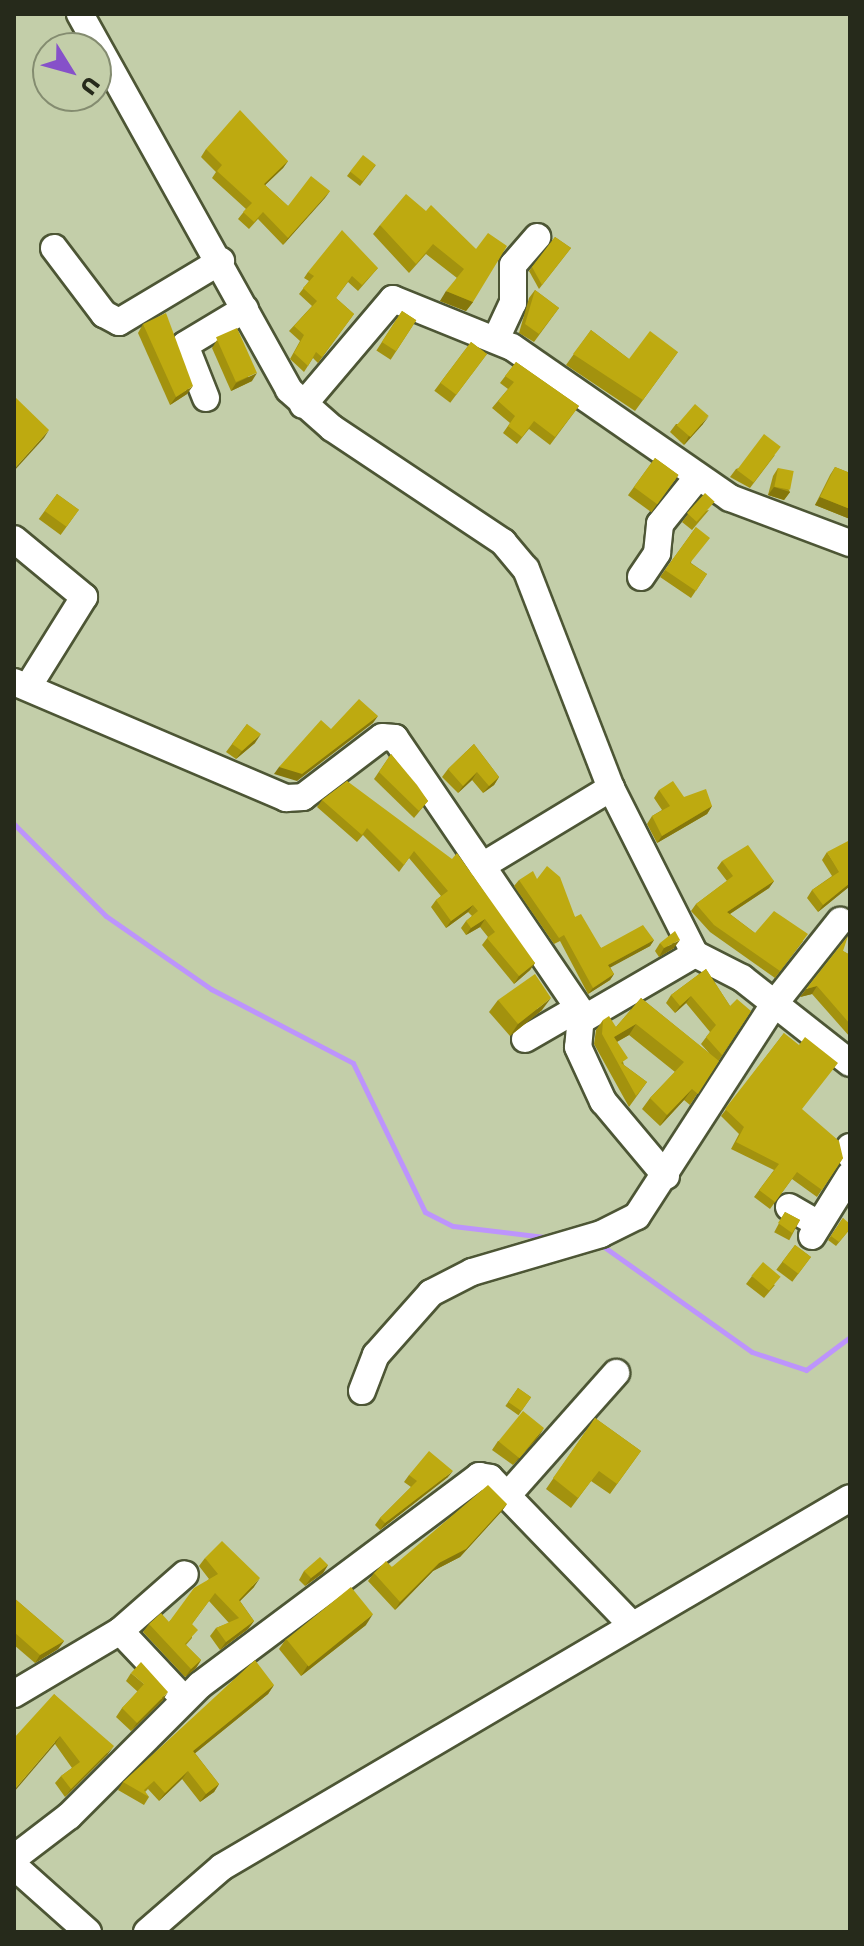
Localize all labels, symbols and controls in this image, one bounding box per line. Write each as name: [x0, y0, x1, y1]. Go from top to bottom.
north arrow: [32, 32, 112, 112]
text: U: [74, 71, 106, 100]

